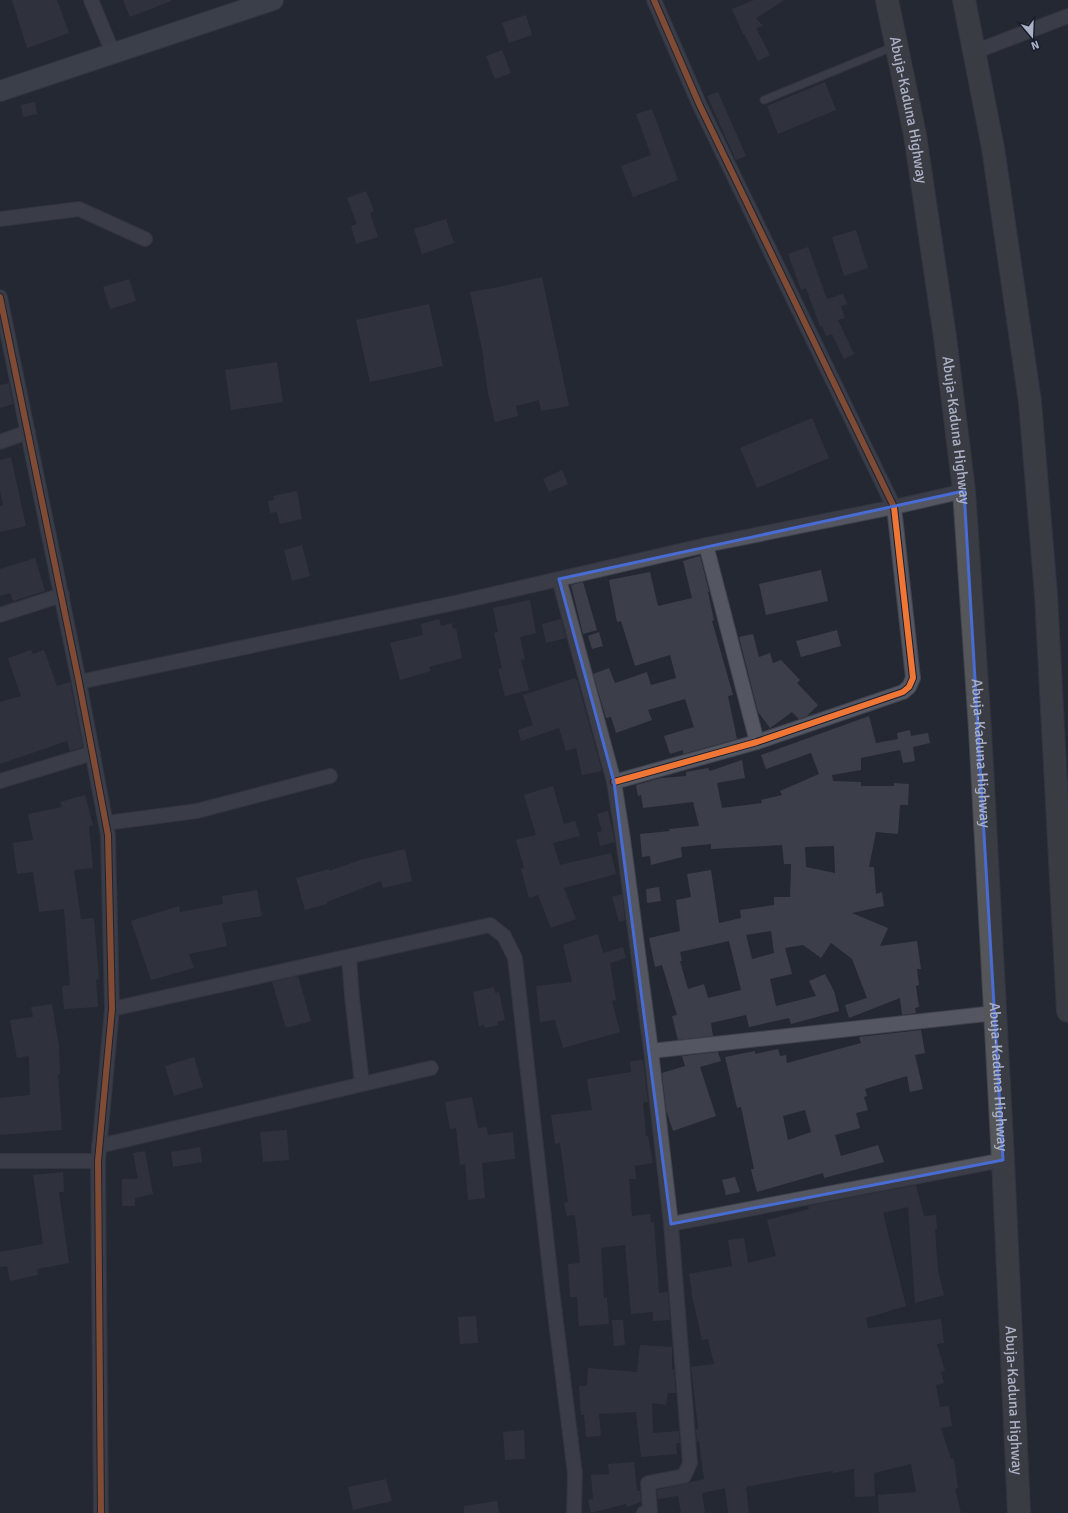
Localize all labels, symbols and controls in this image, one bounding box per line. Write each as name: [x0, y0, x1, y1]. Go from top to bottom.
north arrow: [1012, 16, 1052, 56]
street label: Abuja-Kaduna Highway: [886, 35, 931, 185]
text: N: [1029, 38, 1041, 52]
street label: Abuja-Kaduna Highway: [938, 355, 974, 505]
street label: Abuja-Kaduna Highway: [968, 678, 994, 828]
street label: Abuja-Kaduna Highway: [986, 1002, 1012, 1152]
street label: Abuja-Kaduna Highway: [1002, 1325, 1026, 1475]

